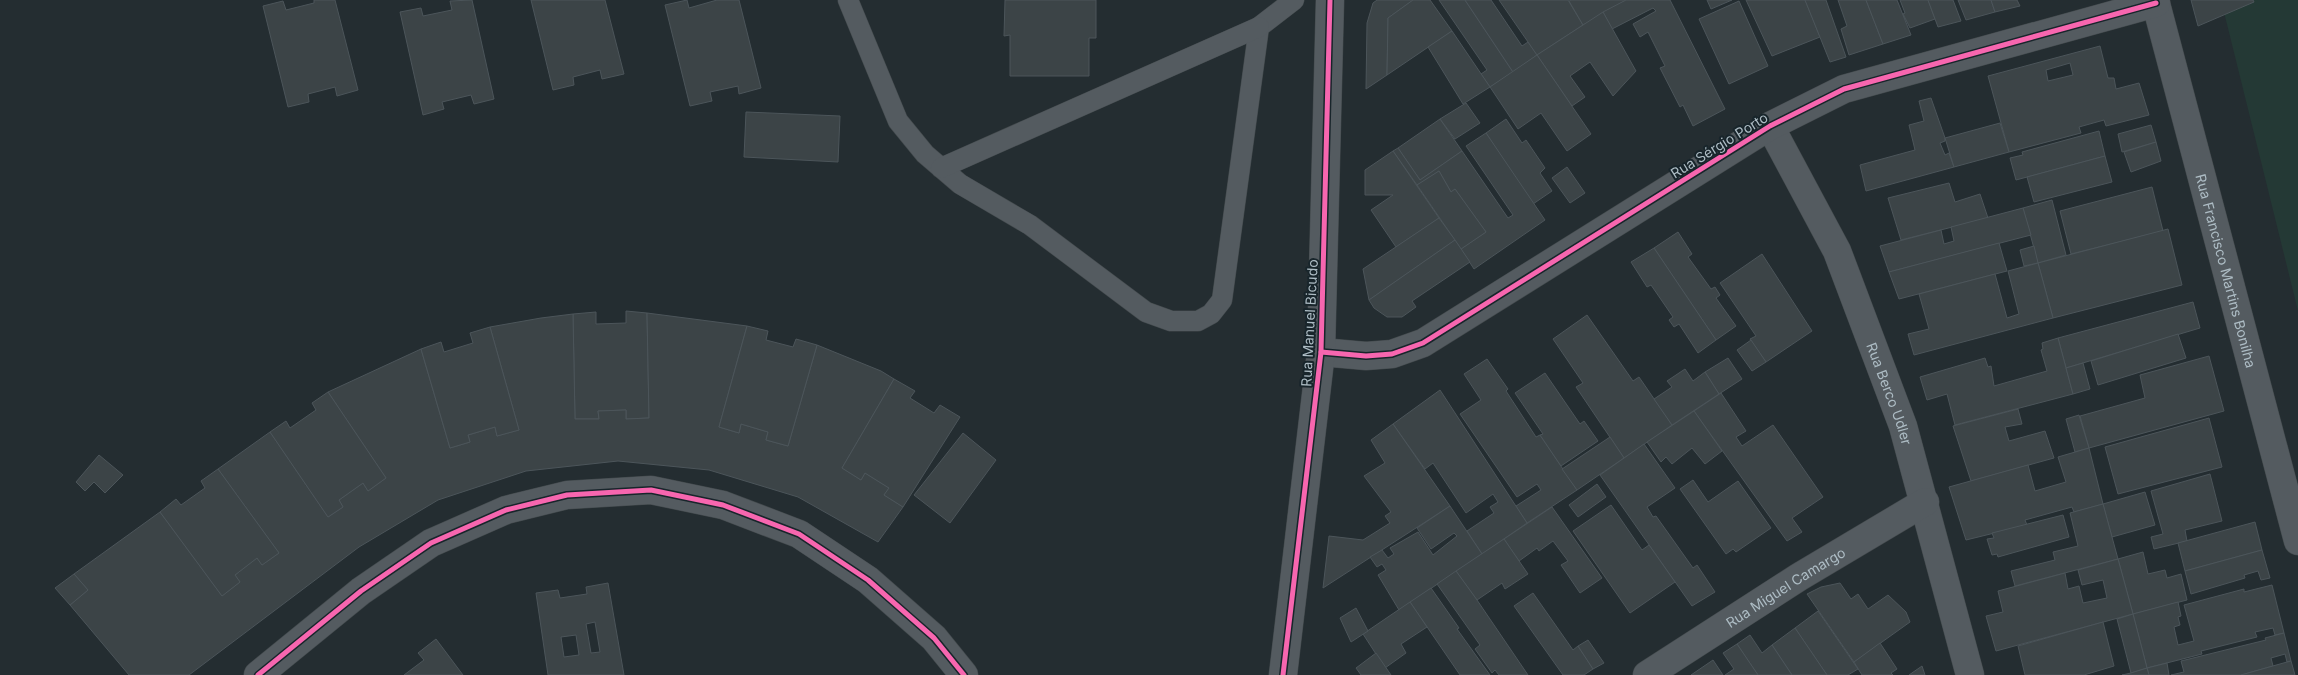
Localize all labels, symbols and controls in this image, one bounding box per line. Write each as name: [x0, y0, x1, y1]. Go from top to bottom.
street label: Rua Sérgio Porto: [1667, 108, 1771, 182]
street label: Rua Francisco Martins Bonilha: [2193, 172, 2260, 370]
street label: Rua Manuel Bicudo: [1297, 259, 1321, 387]
street label: Rua Berco Udler: [1864, 340, 1916, 447]
street label: Rua Miguel Camargo: [1722, 543, 1848, 631]

